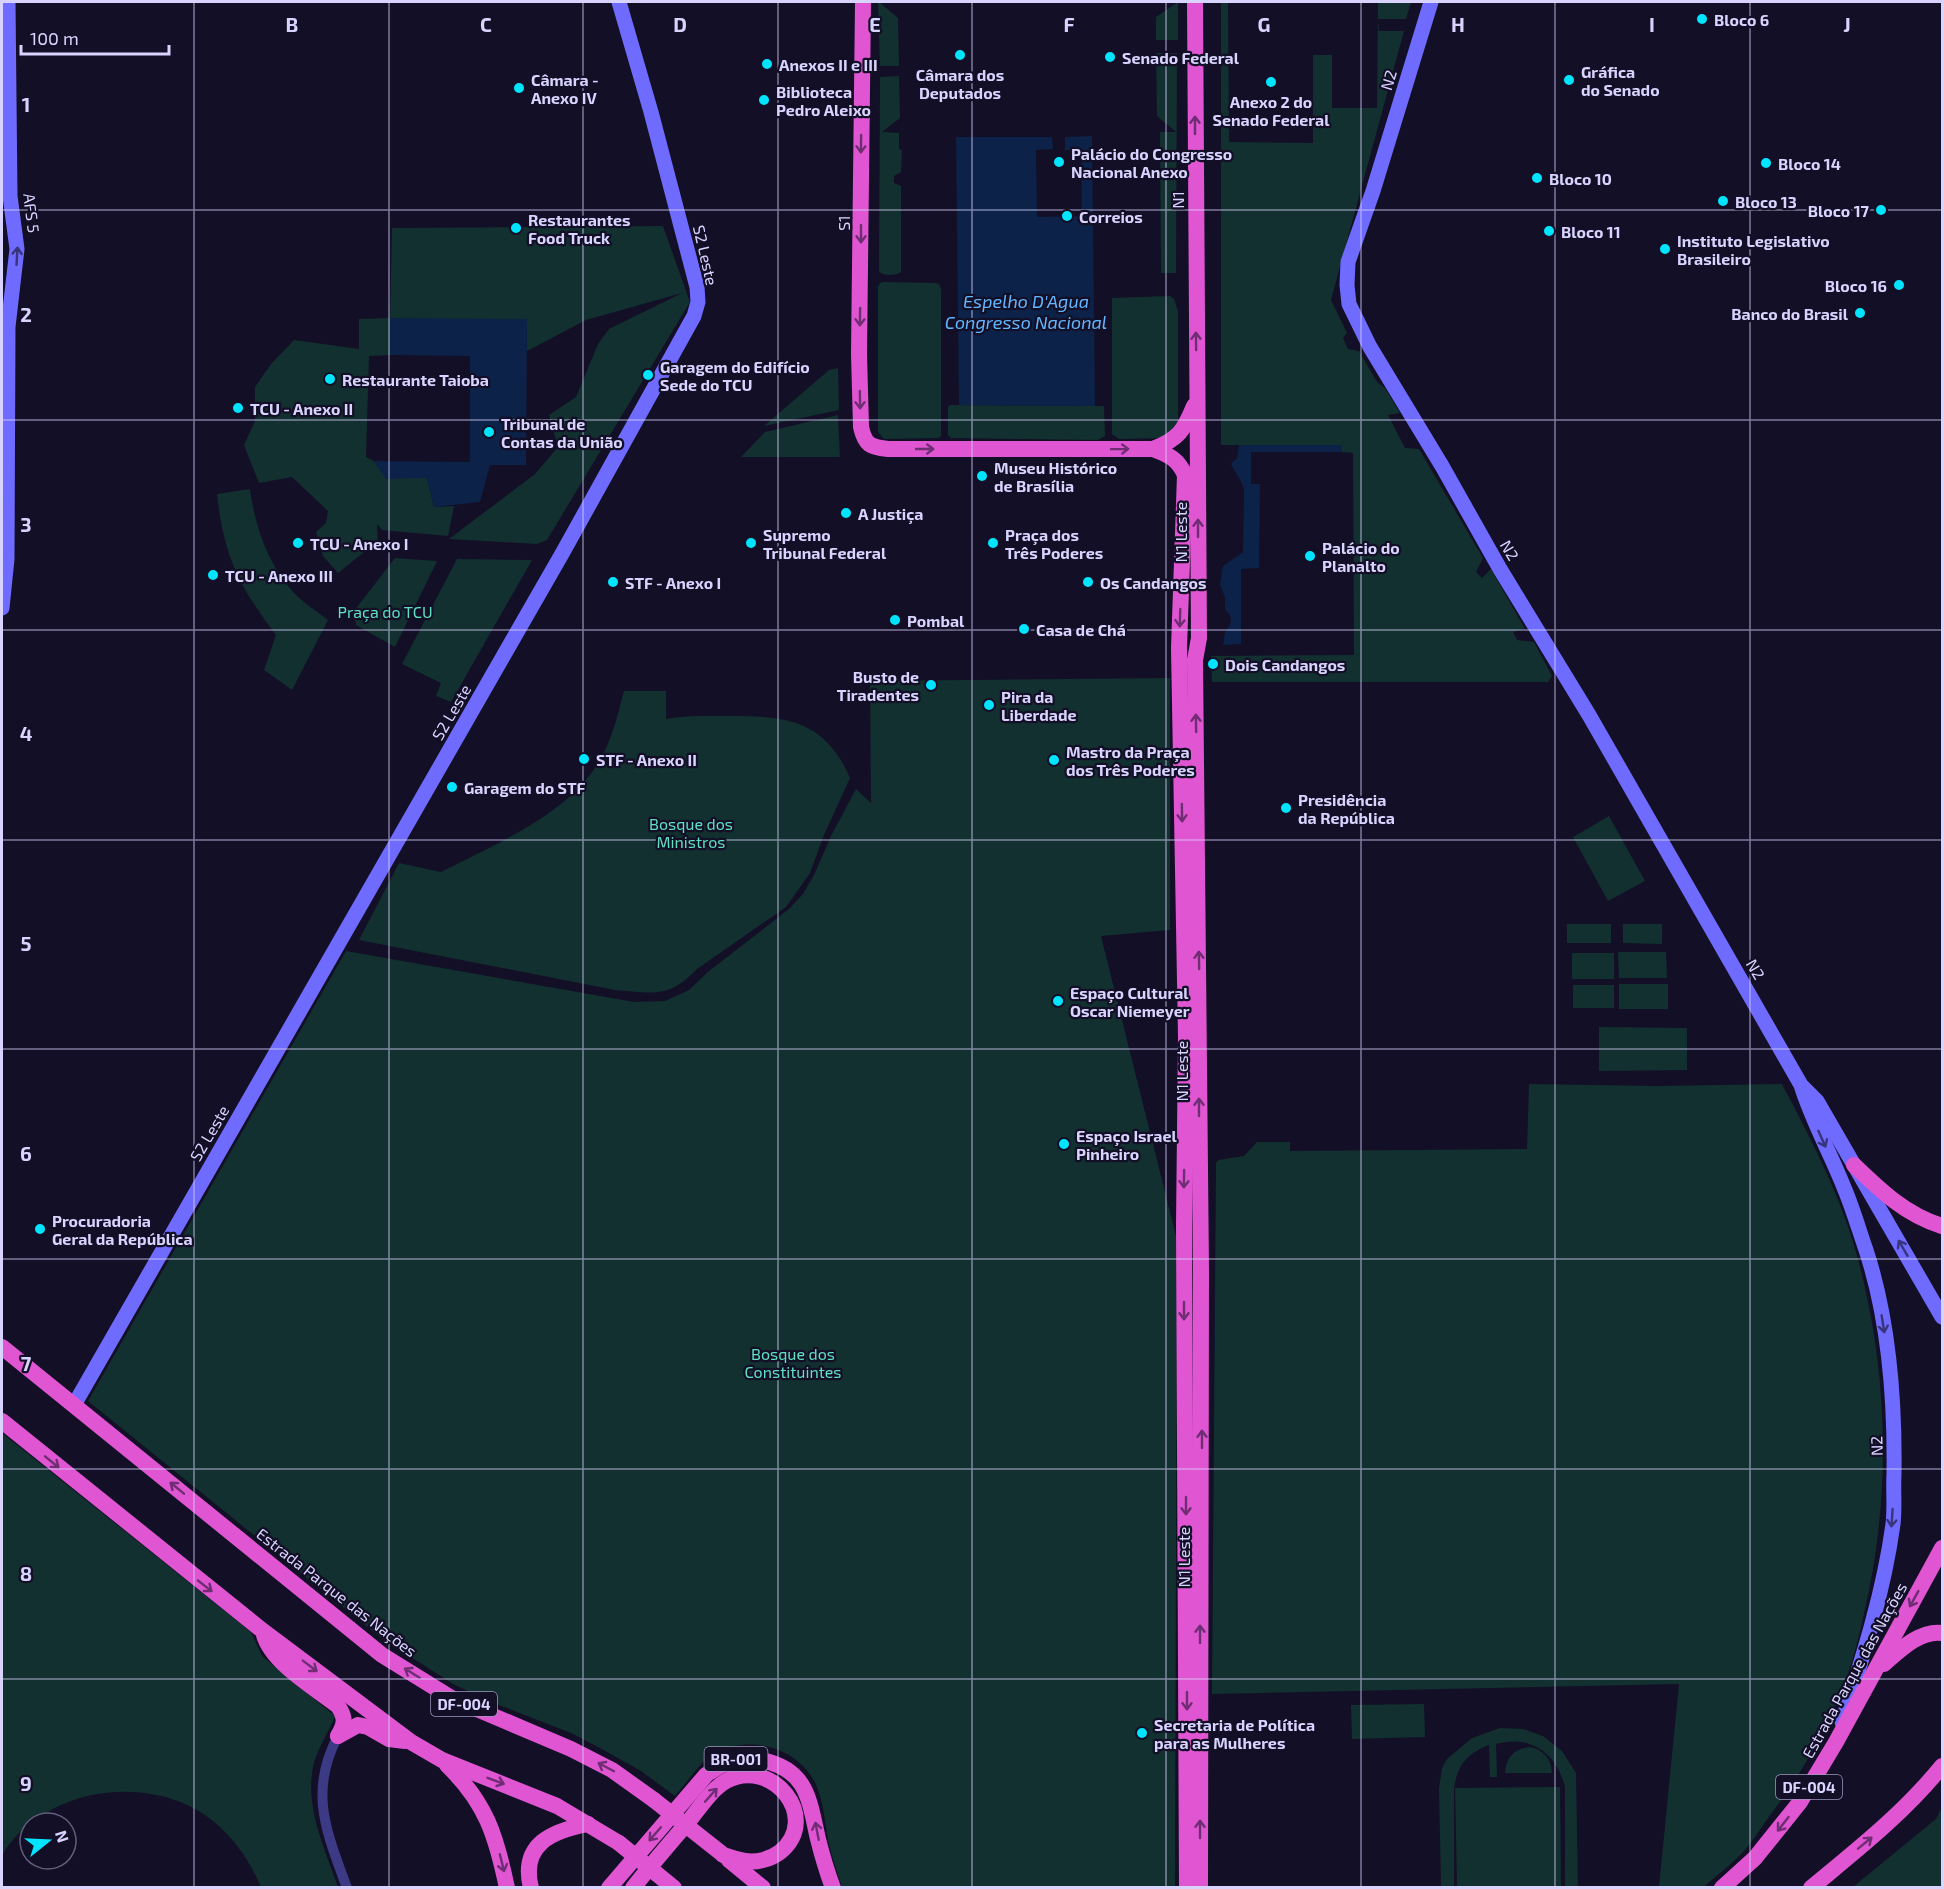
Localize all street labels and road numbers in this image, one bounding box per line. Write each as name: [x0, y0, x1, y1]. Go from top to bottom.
street label: N2: [1376, 68, 1400, 92]
street label: N1: [1168, 191, 1187, 209]
street label: AFS 5: [20, 192, 44, 234]
street label: S1: [834, 215, 853, 231]
street label: S2 Leste: [690, 223, 722, 287]
street label: N1 Leste: [1171, 502, 1190, 562]
street label: N2: [1497, 536, 1523, 564]
street label: S2 Leste: [427, 681, 475, 743]
street label: N2: [1743, 955, 1769, 983]
street label: N1 Leste: [1172, 1041, 1191, 1101]
street label: S2 Leste: [185, 1102, 233, 1164]
street label: N2: [1866, 1436, 1886, 1456]
street label: Estrada Parque das Nações: [253, 1524, 421, 1661]
street label: N1 Leste: [1174, 1527, 1193, 1587]
street label: Estrada Parque das Nações: [1798, 1579, 1911, 1762]
road number: DF-004: [431, 1692, 497, 1716]
road number: BR-001: [704, 1747, 768, 1771]
road number: DF-004: [1776, 1775, 1842, 1799]

